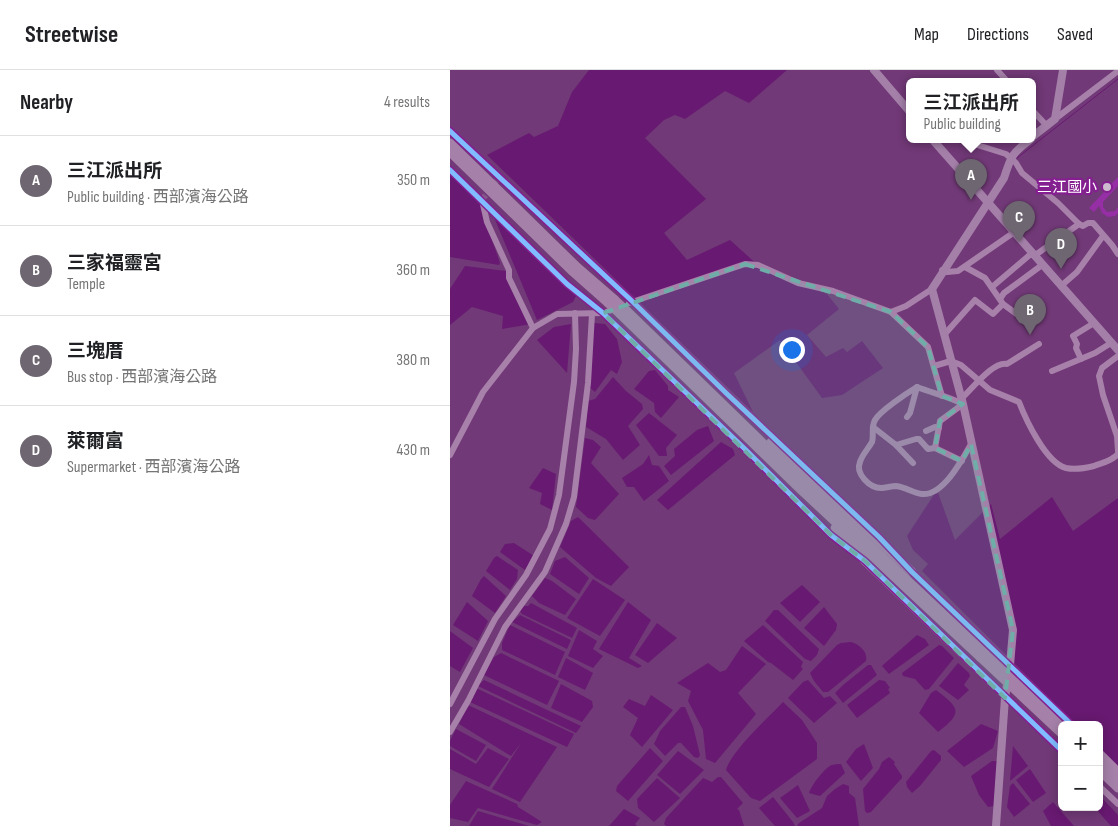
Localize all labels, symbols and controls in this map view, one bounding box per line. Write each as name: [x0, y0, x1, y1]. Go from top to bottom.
text: Streetwise: [25, 20, 118, 49]
text: Map: [914, 24, 939, 45]
text: Directions: [967, 24, 1029, 45]
text: Saved: [1057, 24, 1093, 45]
popup: [906, 78, 1036, 143]
text: Nearby: [20, 90, 73, 115]
text: 三江派出所: [923, 92, 1019, 115]
text: 4 results: [384, 93, 430, 112]
text: Public building: [923, 115, 1001, 134]
pin: A: [955, 159, 987, 200]
text: 三江派出所: [67, 160, 162, 183]
text: A: [32, 171, 40, 190]
text: 350 m: [397, 171, 430, 190]
place label: 三江國小: [1037, 178, 1097, 197]
marker: 三江國小: [1101, 181, 1113, 193]
text: Public building · 西部濱海公路: [67, 188, 249, 207]
pin: C: [1003, 201, 1035, 242]
pin: D: [1045, 228, 1077, 269]
text: 三家福靈宮: [67, 252, 162, 275]
text: B: [32, 261, 40, 280]
text: 360 m: [396, 261, 430, 280]
text: Temple: [67, 275, 105, 294]
pin: B: [1014, 294, 1046, 335]
your location: [779, 337, 805, 363]
text: 三塊厝: [67, 340, 124, 363]
text: C: [32, 351, 40, 370]
text: 380 m: [396, 351, 430, 370]
text: Bus stop · 西部濱海公路: [67, 368, 217, 387]
text: 萊爾富: [67, 430, 124, 453]
text: D: [32, 441, 40, 460]
text: 430 m: [397, 441, 430, 460]
text: Supermarket · 西部濱海公路: [67, 458, 241, 477]
map controls: [1058, 721, 1103, 811]
button: +: [1058, 721, 1103, 766]
button: −: [1058, 766, 1103, 811]

